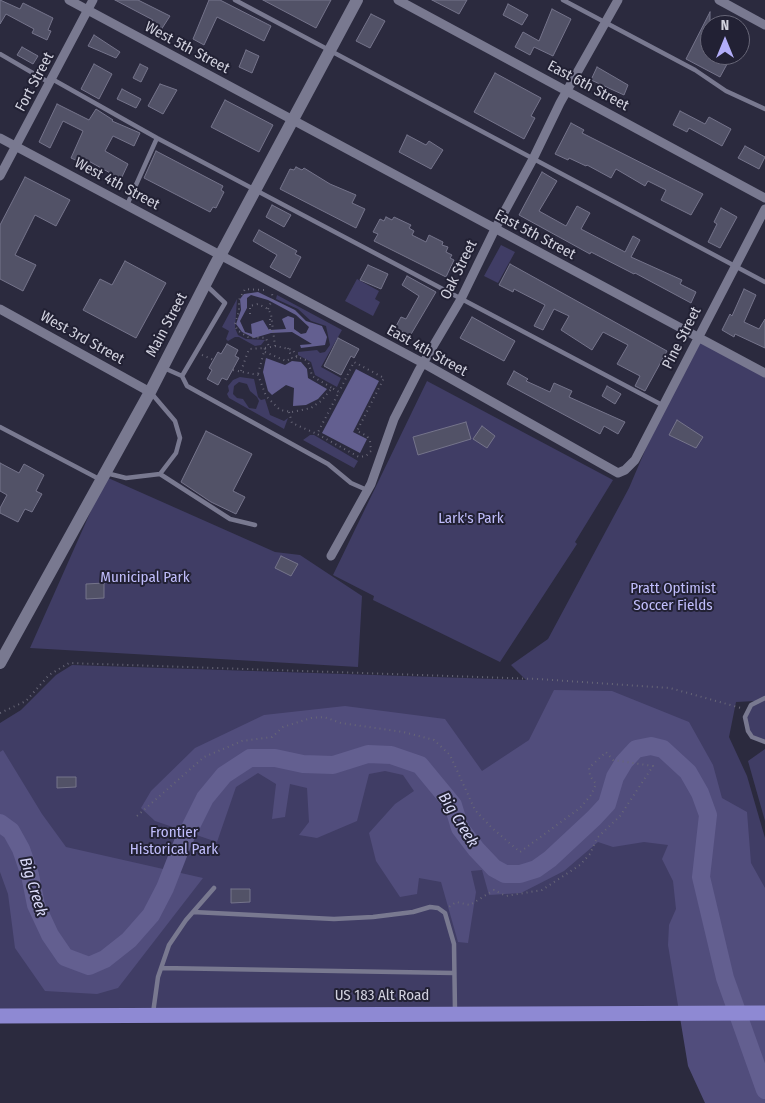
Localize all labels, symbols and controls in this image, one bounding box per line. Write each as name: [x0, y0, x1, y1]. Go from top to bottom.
north arrow: [700, 15, 750, 65]
text: N: [721, 17, 729, 34]
street label: West 5th Street: [142, 18, 232, 78]
street label: Fort Street: [12, 49, 58, 115]
street label: East 6th Street: [544, 57, 632, 115]
street label: West 4th Street: [71, 154, 163, 214]
street label: East 5th Street: [492, 206, 578, 264]
street label: Oak Street: [437, 237, 481, 303]
street label: Main Street: [143, 290, 191, 360]
street label: Pine Street: [659, 304, 705, 372]
street label: West 3rd Street: [37, 307, 127, 369]
street label: East 4th Street: [384, 321, 470, 381]
park label: Lark's Park: [438, 510, 504, 528]
park label: Municipal Park: [100, 569, 190, 587]
park label: Pratt Optimist Soccer Fields: [630, 580, 716, 615]
water label: Big Creek: [434, 789, 482, 851]
park label: Frontier Historical Park: [130, 824, 218, 859]
water label: Big Creek: [15, 855, 51, 919]
street label: US 183 Alt Road: [335, 987, 429, 1005]

